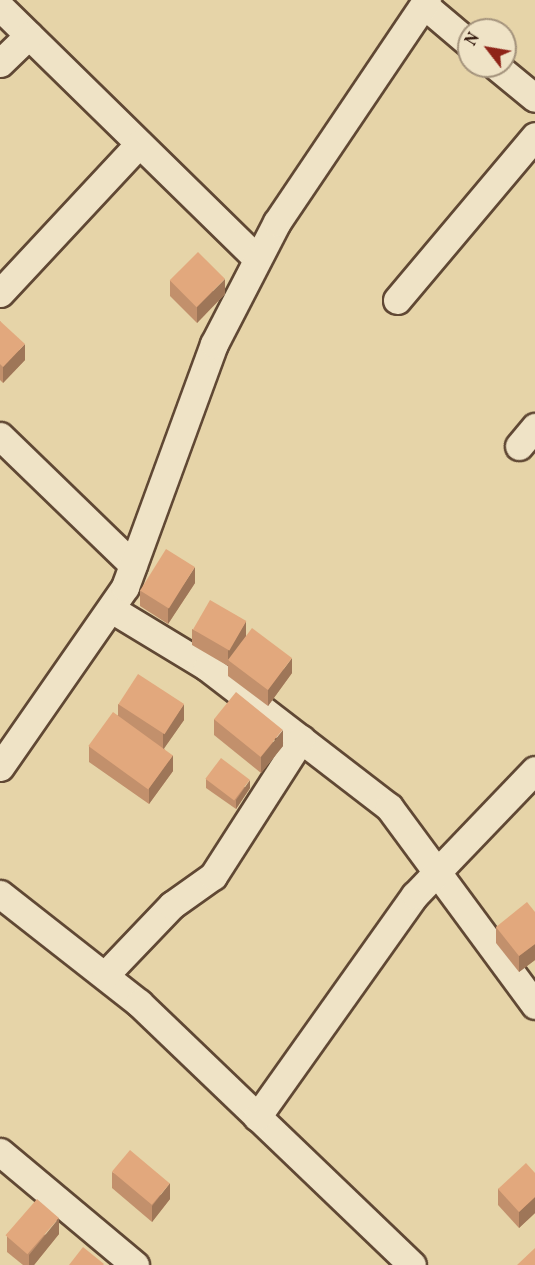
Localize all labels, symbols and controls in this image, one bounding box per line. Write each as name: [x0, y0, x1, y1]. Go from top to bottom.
north arrow: [457, 18, 517, 78]
text: N: [461, 29, 486, 50]

